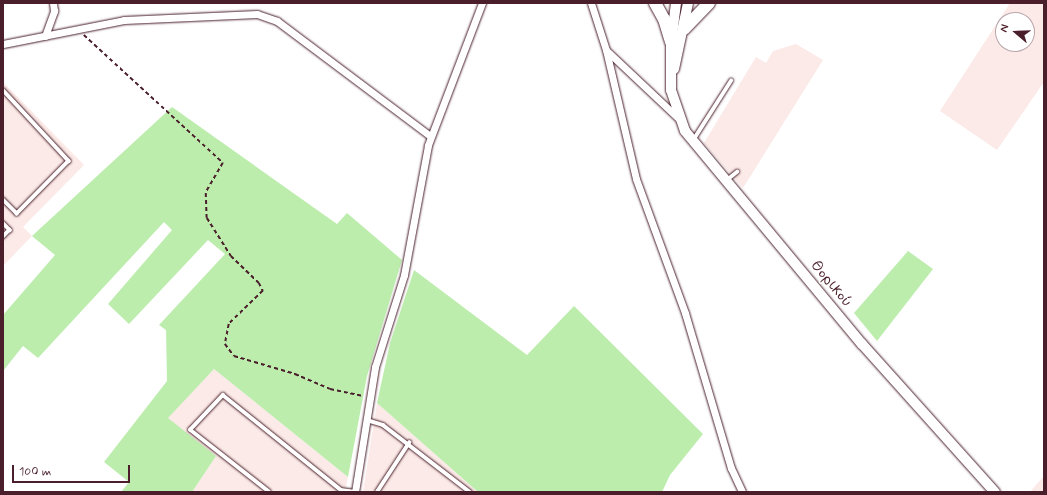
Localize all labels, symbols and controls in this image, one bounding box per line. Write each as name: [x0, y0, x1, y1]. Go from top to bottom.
north arrow: [995, 12, 1035, 52]
text: N: [997, 23, 1012, 34]
street label: Θορικού: [806, 257, 856, 311]
scale bar: [14, 457, 132, 483]
text: 100 m: [19, 464, 51, 480]

